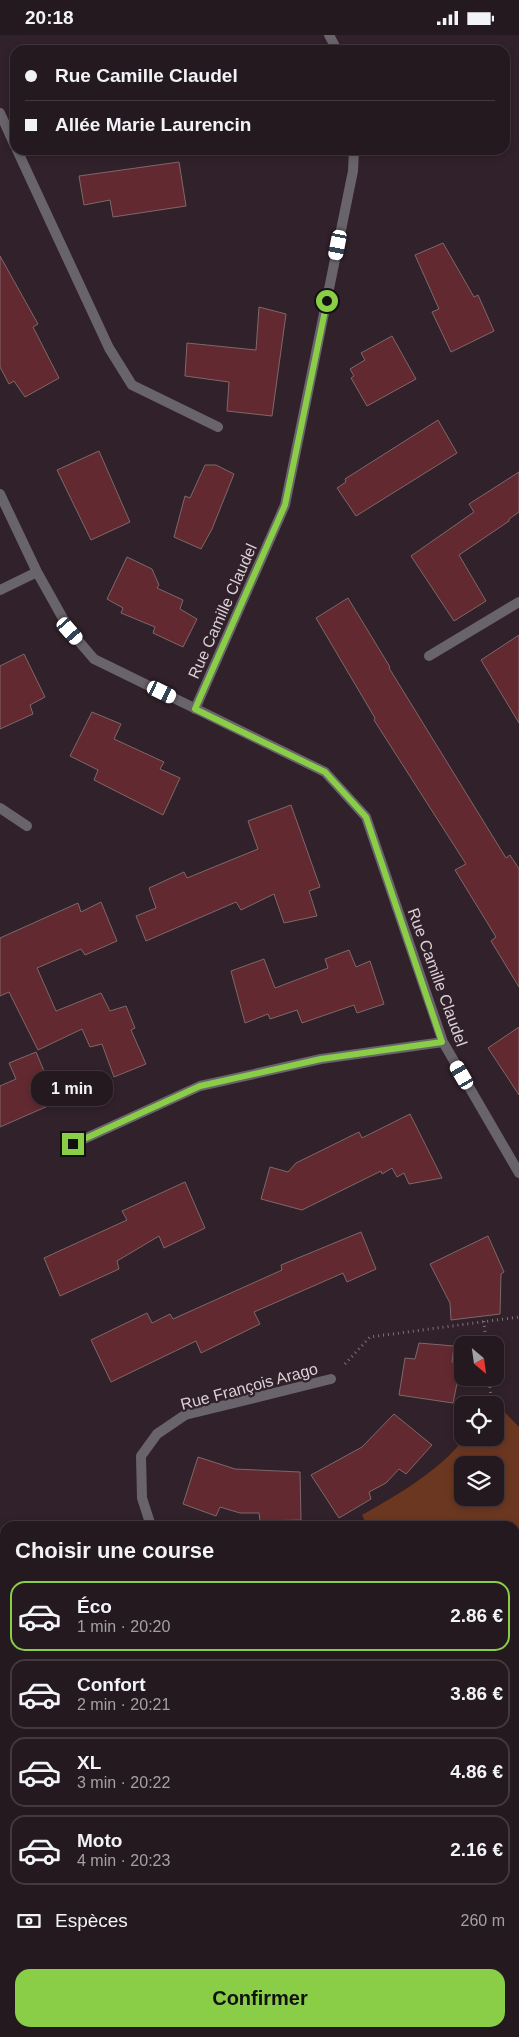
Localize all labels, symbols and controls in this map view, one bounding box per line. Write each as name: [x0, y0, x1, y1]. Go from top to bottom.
text: 20:18: [25, 7, 74, 28]
text: Rue Camille Claudel: [55, 65, 238, 86]
text: Allée Marie Laurencin: [55, 114, 251, 135]
car: [327, 229, 348, 261]
route start: [316, 290, 338, 312]
street label: Rue Camille Claudel: [185, 541, 260, 681]
car: [54, 615, 85, 647]
car: [145, 679, 178, 705]
street label: Rue Camille Claudel: [405, 906, 470, 1049]
car: [448, 1058, 475, 1092]
callout: 1 min: [32, 1071, 114, 1107]
text: 1 min: [51, 1080, 93, 1097]
route end: [62, 1133, 84, 1155]
north arrow: [454, 1336, 504, 1386]
map controls: [454, 1336, 504, 1506]
street label: Rue François Arago: [179, 1360, 320, 1413]
button: locate: [454, 1396, 504, 1446]
button: layers: [454, 1456, 504, 1506]
text: Choisir une course: [15, 1538, 214, 1563]
icon: car: [17, 1594, 62, 1639]
text: Éco: [77, 1596, 112, 1617]
text: 2.86 €: [450, 1605, 503, 1626]
text: 1 min · 20:20: [77, 1618, 170, 1635]
icon: car: [17, 1672, 62, 1717]
text: Confort: [77, 1674, 146, 1695]
text: 3.86 €: [450, 1683, 503, 1704]
text: 2 min · 20:21: [77, 1696, 170, 1713]
icon: car: [17, 1750, 62, 1795]
text: XL: [77, 1752, 101, 1773]
text: 4.86 €: [450, 1761, 503, 1782]
text: 3 min · 20:22: [77, 1774, 170, 1791]
icon: car: [17, 1828, 62, 1873]
text: Moto: [77, 1830, 122, 1851]
text: 2.16 €: [450, 1839, 503, 1860]
text: 4 min · 20:23: [77, 1852, 170, 1869]
icon: cash: [15, 1907, 43, 1935]
text: Espèces: [55, 1910, 128, 1931]
text: 260 m: [461, 1912, 505, 1929]
button: Confirmer: [15, 1969, 505, 2027]

